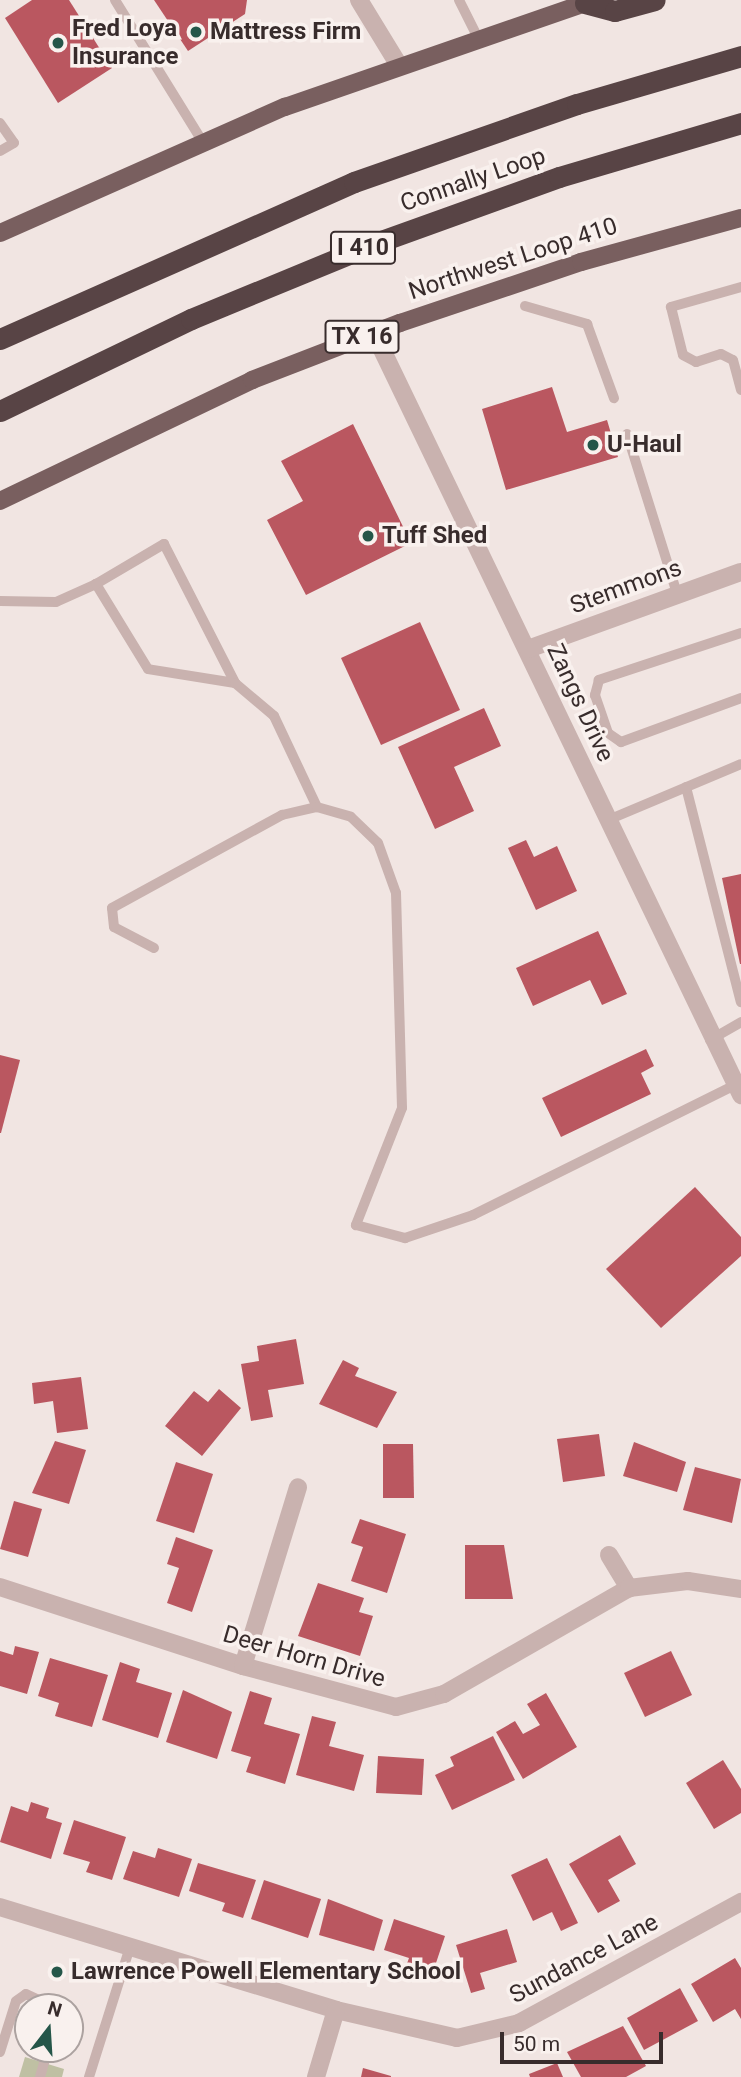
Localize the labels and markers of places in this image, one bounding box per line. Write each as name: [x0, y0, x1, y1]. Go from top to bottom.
place label: Fred Loya Insurance: [72, 15, 178, 71]
place label: Mattress Firm: [210, 18, 361, 46]
marker: Mattress Firm: [188, 24, 204, 40]
marker: Fred Loya Insurance: [50, 35, 66, 51]
place label: U-Haul: [607, 431, 682, 459]
marker: U-Haul: [585, 437, 601, 453]
place label: Tuff Shed: [382, 522, 487, 550]
marker: Tuff Shed: [360, 528, 376, 544]
place label: Lawrence Powell Elementary School: [71, 1958, 461, 1986]
marker: Lawrence Powell Elementary School: [49, 1964, 65, 1980]

